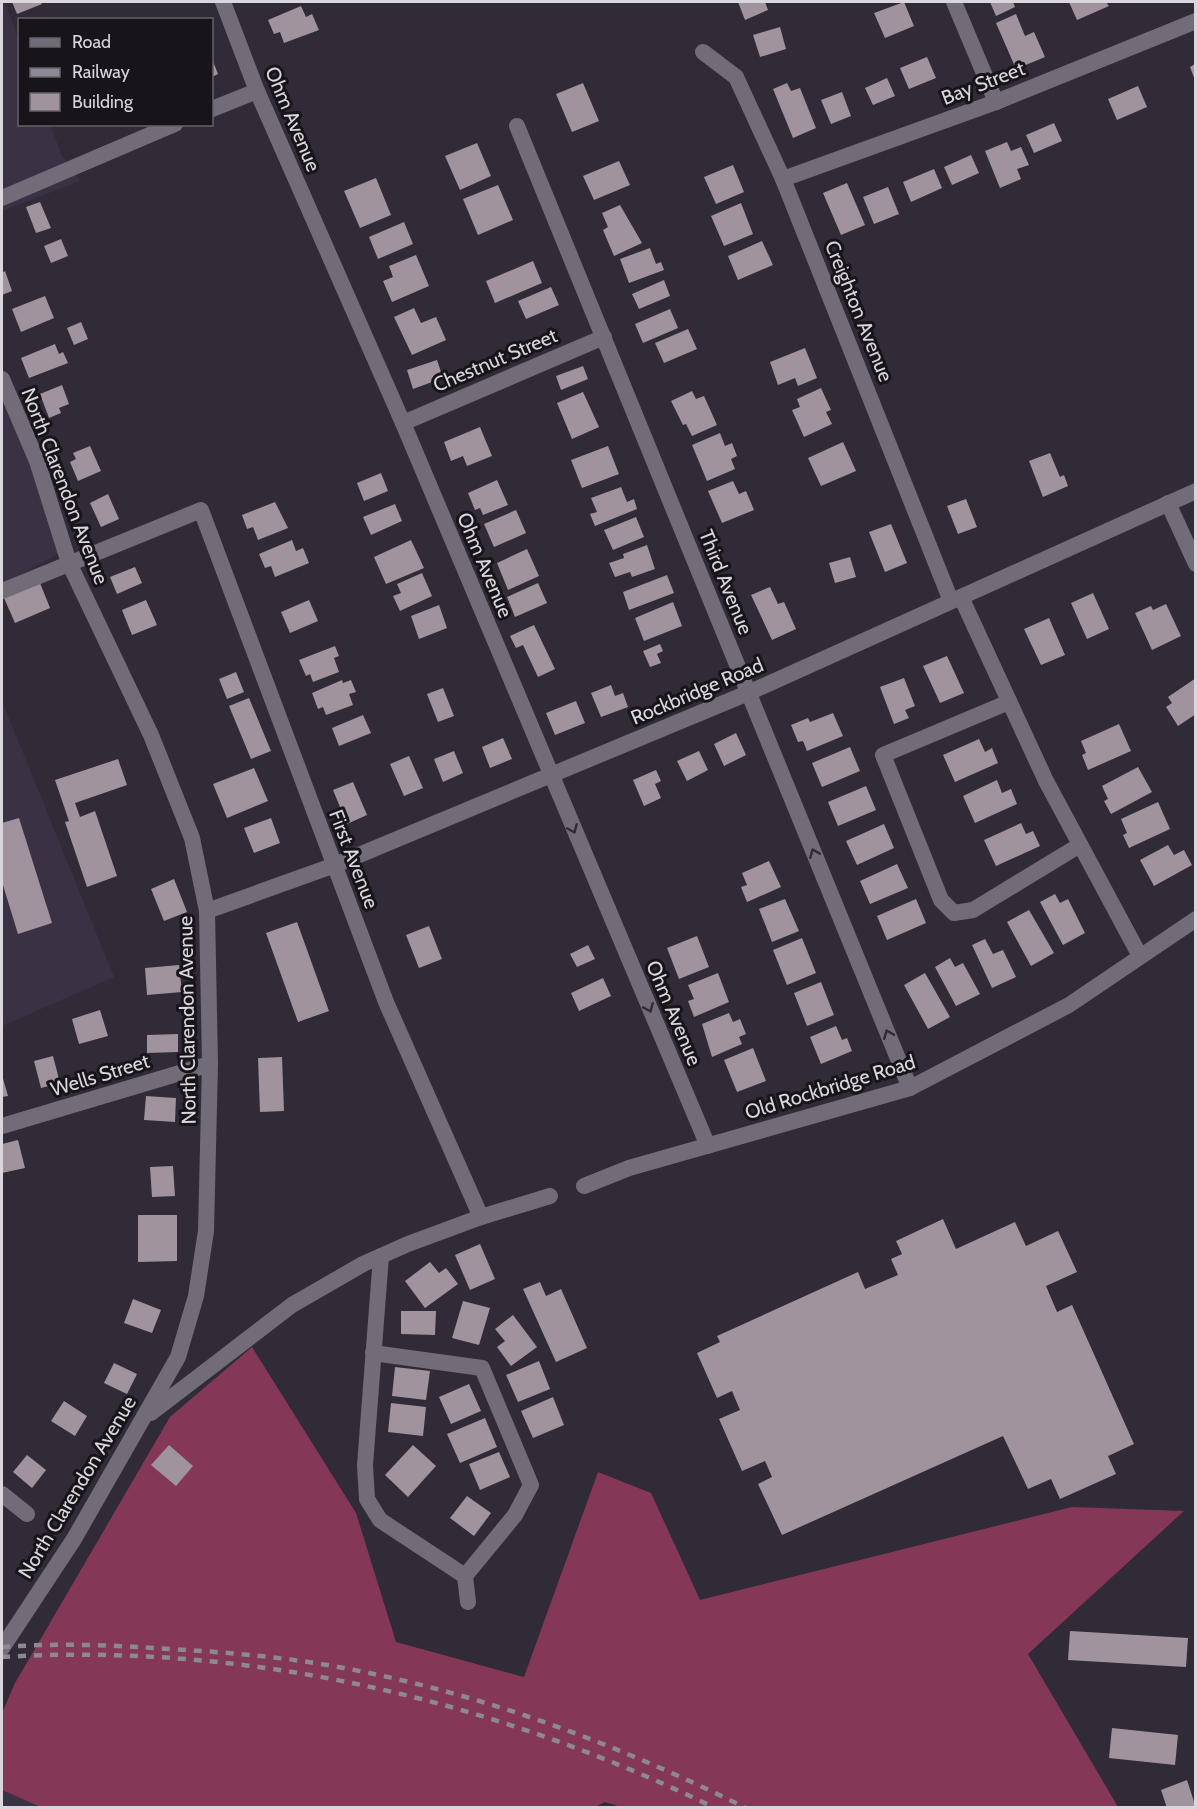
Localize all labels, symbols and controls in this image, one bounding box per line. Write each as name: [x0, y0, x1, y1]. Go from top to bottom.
legend: [18, 18, 213, 126]
text: Road: [72, 31, 111, 53]
street label: Bay Street: [938, 56, 1028, 110]
text: Railway: [72, 61, 130, 83]
street label: Ohm Avenue: [260, 63, 326, 175]
text: Building: [72, 91, 134, 113]
street label: Creighton Avenue: [820, 237, 898, 385]
street label: Chestnut Street: [429, 323, 561, 397]
street label: North Clarendon Avenue: [16, 384, 114, 588]
street label: Ohm Avenue: [452, 509, 518, 621]
street label: Third Avenue: [694, 526, 758, 638]
street label: Rockbridge Road: [627, 652, 767, 730]
street label: First Avenue: [324, 806, 384, 912]
one-way arrow: [565, 822, 577, 833]
one-way arrow: [809, 849, 821, 860]
street label: North Clarendon Avenue: [173, 916, 201, 1124]
street label: Ohm Avenue: [641, 957, 707, 1069]
one-way arrow: [642, 1002, 654, 1013]
one-way arrow: [883, 1029, 895, 1040]
street label: Wells Street: [48, 1049, 153, 1101]
street label: Old Rockbridge Road: [742, 1050, 918, 1124]
street label: North Clarendon Avenue: [13, 1391, 141, 1583]

